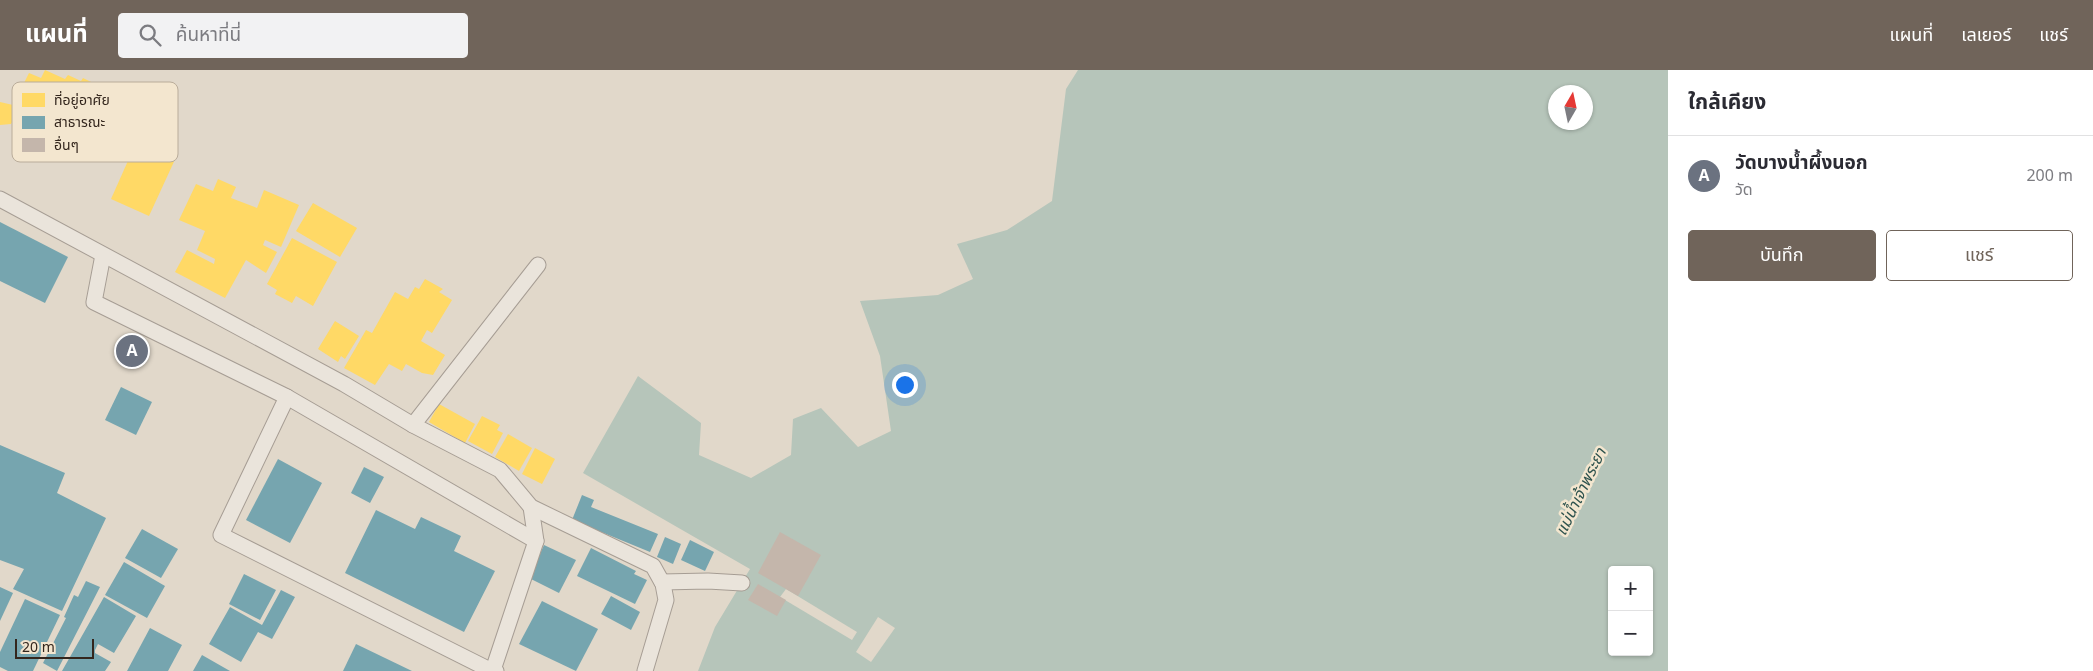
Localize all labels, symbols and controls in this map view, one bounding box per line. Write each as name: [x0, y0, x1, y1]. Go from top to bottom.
search box: [118, 13, 468, 58]
text: แผนที่: [25, 17, 88, 53]
icon: search: [136, 21, 164, 49]
text: ค้นหาที่นี่: [176, 21, 241, 50]
text: แผนที่: [1889, 22, 1933, 49]
text: เลเยอร์: [1961, 22, 2011, 49]
text: แชร์: [2039, 22, 2068, 49]
legend: [12, 82, 178, 162]
north arrow: [1548, 85, 1593, 130]
text: ใกล้เคียง: [1688, 87, 1766, 118]
text: ที่อยู่อาศัย: [54, 90, 110, 111]
text: สาธารณะ: [54, 112, 106, 133]
text: อื่นๆ: [54, 135, 79, 156]
text: วัดบางน้ำผึ้งนอก: [1735, 149, 1868, 178]
text: A: [1698, 164, 1710, 188]
text: 200 m: [2026, 164, 2073, 188]
text: วัด: [1735, 178, 1753, 202]
button: บันทึก: [1688, 230, 1876, 281]
button: แชร์: [1886, 230, 2073, 281]
pin: A: [116, 332, 148, 370]
your location: [892, 372, 918, 398]
water label: แม่น้ำเจ้าพระยา: [1549, 443, 1613, 540]
map controls: [1608, 566, 1653, 656]
button: +: [1608, 566, 1653, 611]
button: −: [1608, 611, 1653, 656]
scale bar: [15, 636, 94, 659]
text: 20 m: [22, 637, 55, 658]

